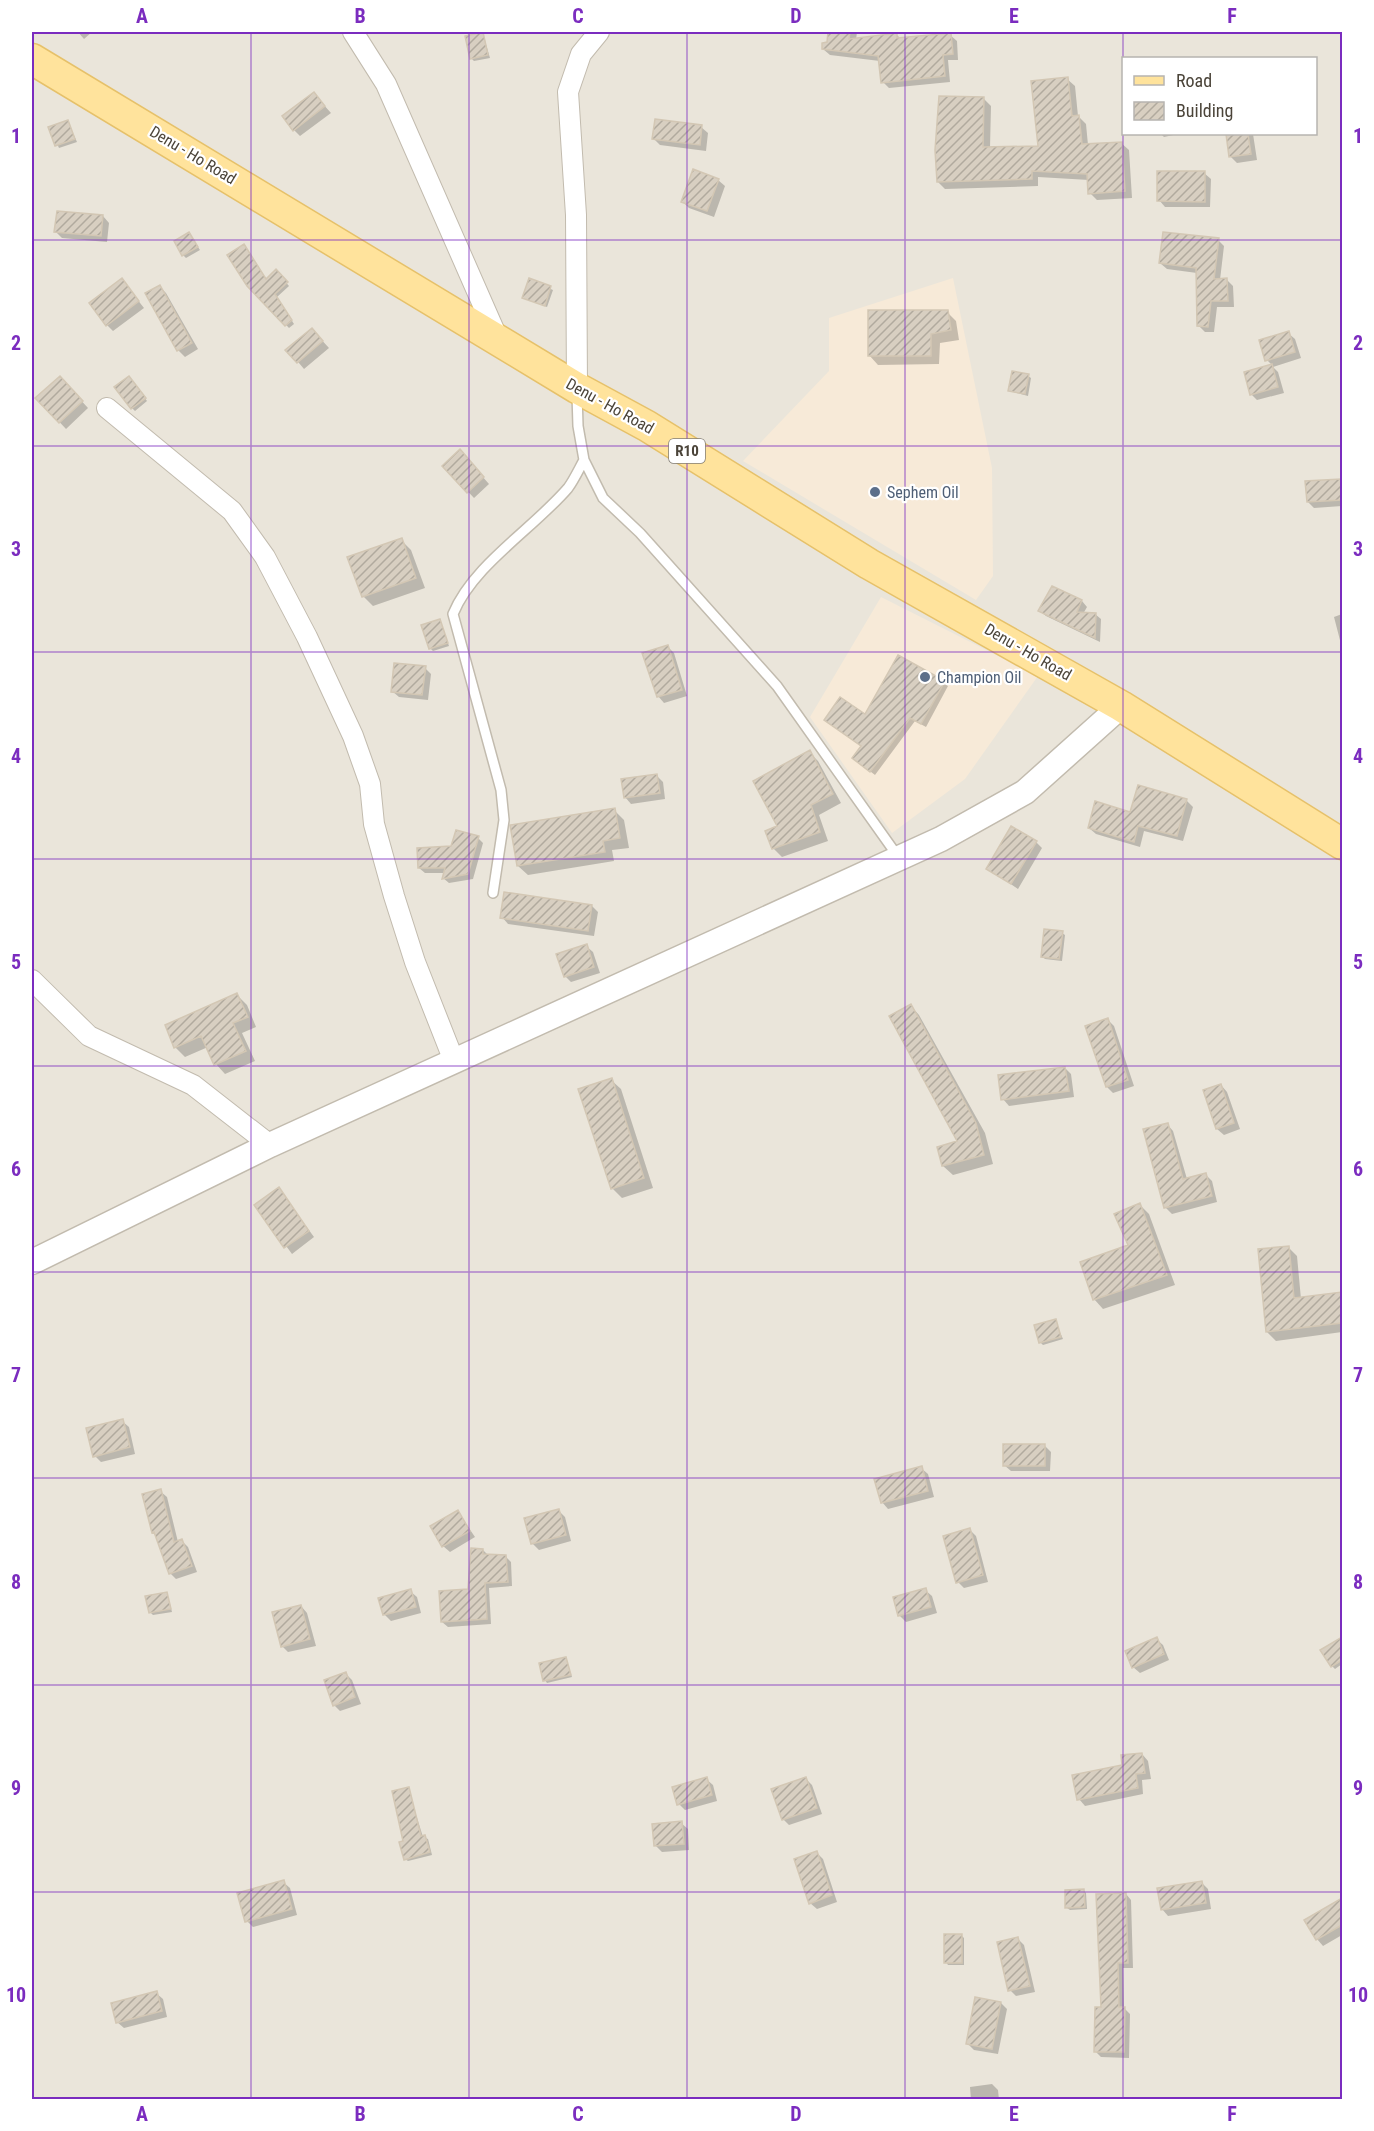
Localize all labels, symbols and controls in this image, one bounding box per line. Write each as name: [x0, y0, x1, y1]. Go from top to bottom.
text: A: [136, 4, 148, 28]
text: B: [354, 4, 366, 28]
text: C: [572, 4, 584, 28]
text: D: [790, 4, 802, 28]
text: E: [1009, 4, 1019, 28]
text: F: [1227, 4, 1237, 28]
legend: [1122, 57, 1317, 135]
text: Road: [1176, 70, 1212, 91]
text: Building: [1176, 100, 1233, 121]
street label: Denu - Ho Road: [146, 122, 240, 188]
text: 1: [11, 124, 21, 148]
text: 1: [1353, 124, 1363, 148]
text: 2: [11, 331, 21, 355]
text: 2: [1353, 331, 1363, 355]
street label: Denu - Ho Road: [563, 374, 657, 438]
road number: R10: [669, 439, 705, 463]
place label: Sephem Oil: [887, 483, 959, 502]
marker: Sephem Oil: [868, 485, 882, 499]
text: 3: [11, 537, 21, 561]
text: 3: [1353, 537, 1363, 561]
street label: Denu - Ho Road: [981, 619, 1075, 685]
place label: Champion Oil: [937, 668, 1021, 687]
marker: Champion Oil: [918, 670, 932, 684]
text: 4: [11, 744, 21, 768]
text: 4: [1353, 744, 1363, 768]
text: 5: [11, 950, 21, 974]
text: 5: [1353, 950, 1363, 974]
text: 6: [11, 1157, 21, 1181]
text: 6: [1353, 1157, 1363, 1181]
text: 7: [11, 1363, 21, 1387]
text: 7: [1353, 1363, 1363, 1387]
text: 8: [11, 1570, 21, 1594]
text: 8: [1353, 1570, 1363, 1594]
text: 9: [11, 1776, 21, 1800]
text: 9: [1353, 1776, 1363, 1800]
text: 10: [6, 1983, 26, 2007]
text: 10: [1348, 1983, 1368, 2007]
text: A: [136, 2102, 148, 2126]
text: B: [354, 2102, 366, 2126]
text: C: [572, 2102, 584, 2126]
text: D: [790, 2102, 802, 2126]
text: E: [1009, 2102, 1019, 2126]
text: F: [1227, 2102, 1237, 2126]

